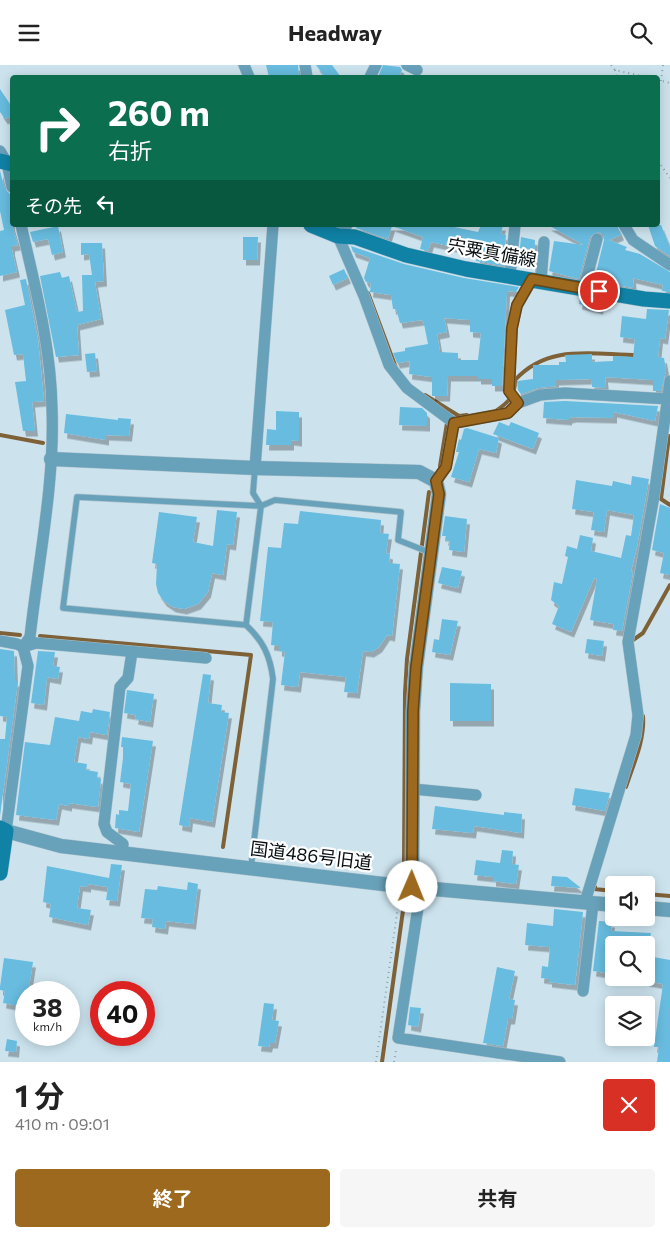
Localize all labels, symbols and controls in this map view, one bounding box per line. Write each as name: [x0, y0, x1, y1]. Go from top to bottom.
icon: menu: [15, 19, 43, 47]
text: Headway: [288, 19, 382, 46]
icon: search: [627, 19, 655, 47]
text: 260 m: [108, 90, 210, 133]
icon: right: [25, 95, 90, 160]
text: 右折: [108, 137, 152, 164]
icon: left: [92, 190, 120, 218]
text: その先: [25, 194, 82, 217]
street label: 宍粟真備線: [446, 233, 538, 271]
pin: [578, 270, 620, 312]
icon: arrive: [585, 277, 613, 305]
street label: 国道486号旧道: [249, 837, 373, 873]
position arrow: [385, 860, 437, 912]
map controls: [605, 876, 655, 1046]
button: sound: [605, 876, 655, 926]
button: search: [605, 936, 655, 986]
speed limit sign: 40: [90, 981, 155, 1046]
text: 38: [32, 992, 63, 1022]
button: layers: [605, 996, 655, 1046]
text: km/h: [33, 1019, 62, 1033]
text: 1 分: [15, 1076, 64, 1113]
button: close: [603, 1079, 655, 1131]
text: 410 m · 09:01: [15, 1114, 110, 1133]
button: 終了: [15, 1169, 330, 1227]
button: 共有: [340, 1169, 655, 1227]

